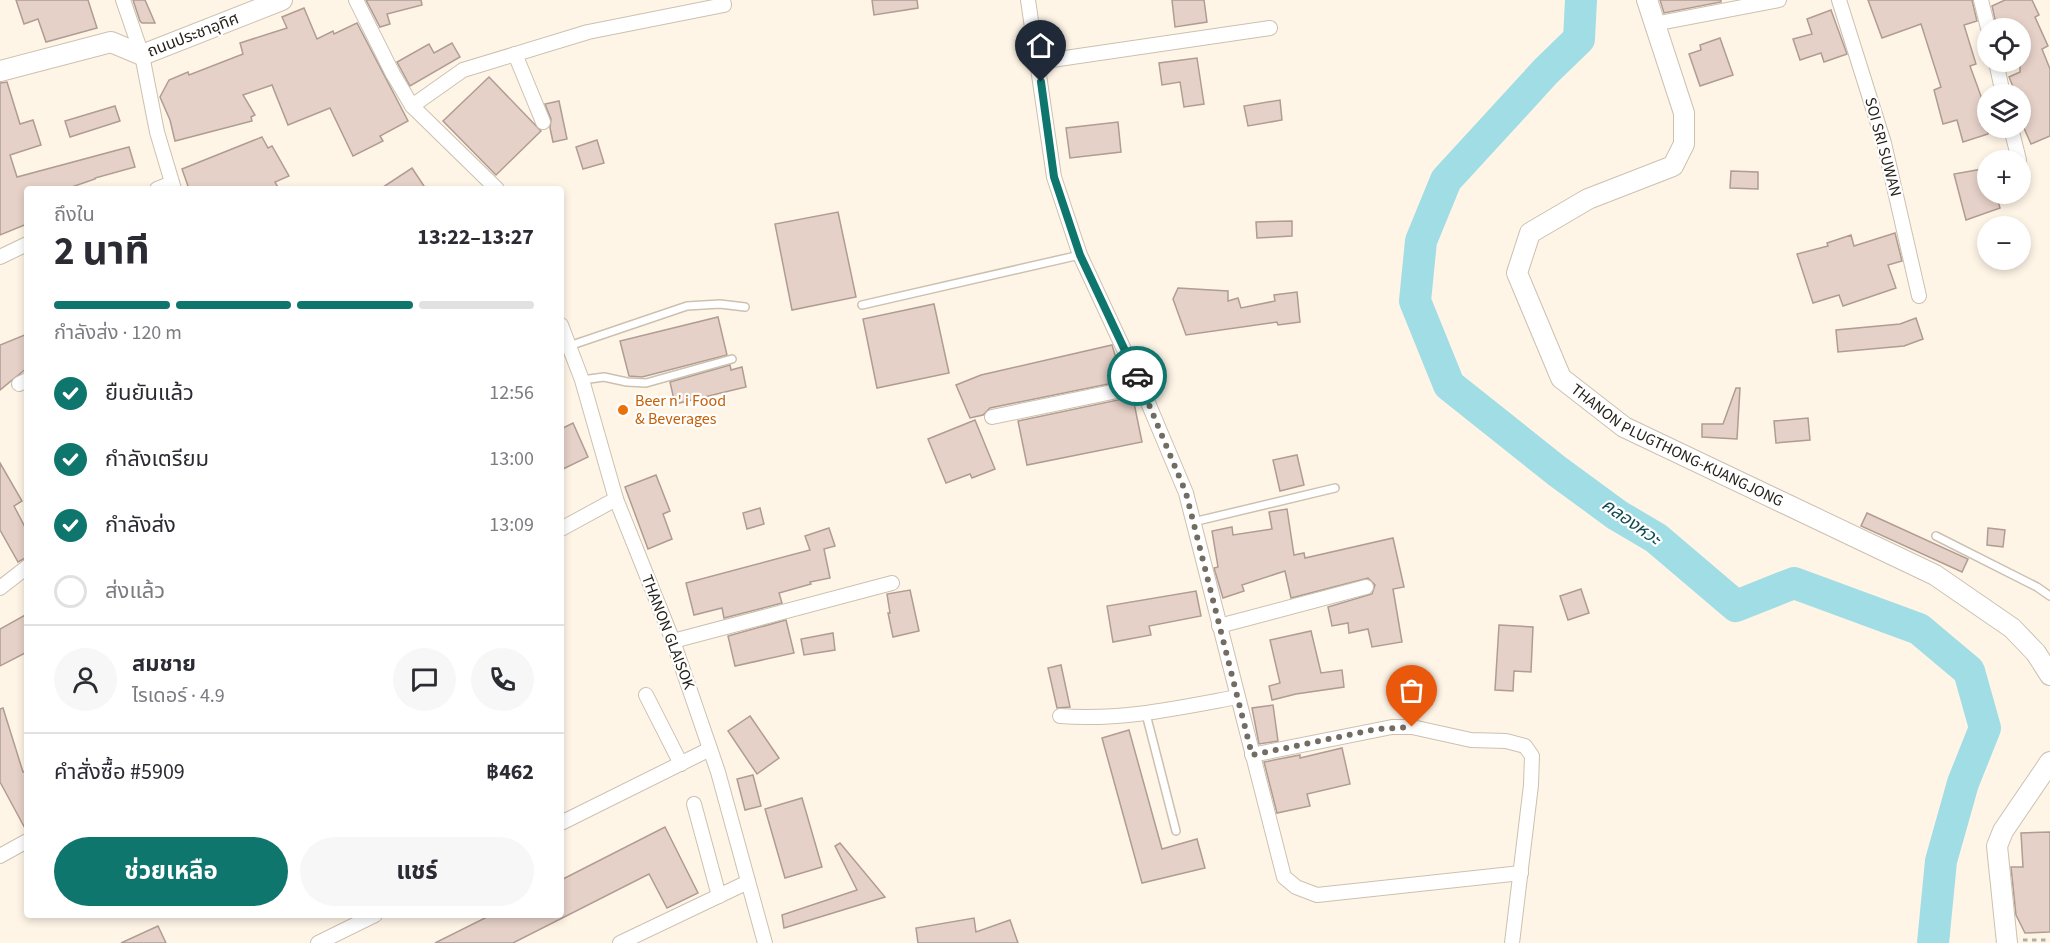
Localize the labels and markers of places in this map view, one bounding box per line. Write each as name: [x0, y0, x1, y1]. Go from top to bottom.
pin: [1015, 20, 1066, 82]
place label: Beer n' i Food & Beverages: [635, 390, 726, 430]
marker: Beer n' i Food & Beverages: [616, 403, 630, 417]
pin: [1386, 665, 1437, 727]

